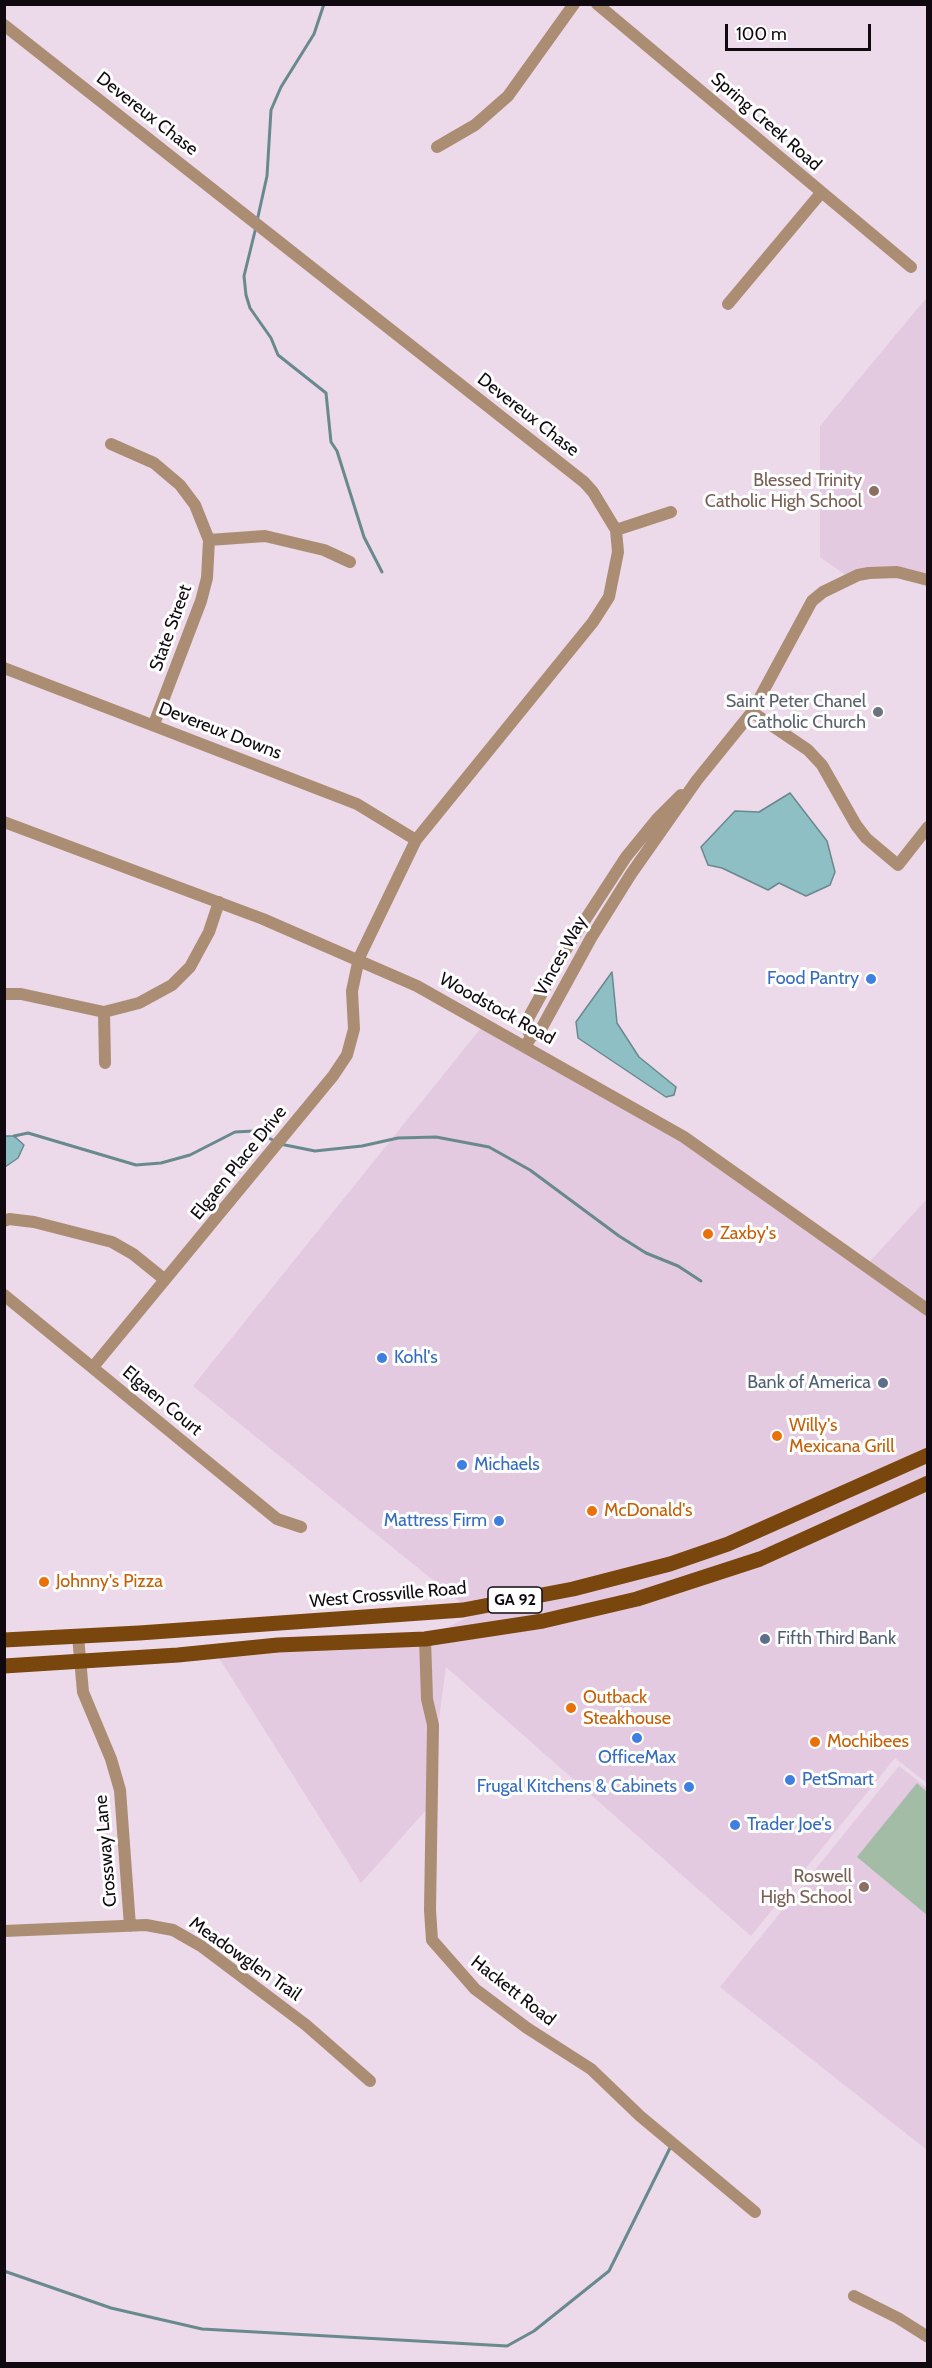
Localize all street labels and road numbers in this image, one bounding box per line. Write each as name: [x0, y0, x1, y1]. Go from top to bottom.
street label: Devereux Chase: [92, 68, 202, 160]
street label: Spring Creek Road: [706, 68, 826, 176]
street label: Devereux Chase: [473, 369, 583, 461]
street label: State Street: [145, 582, 197, 674]
street label: Devereux Downs: [155, 698, 285, 764]
street label: Vinces Way: [530, 912, 592, 1000]
street label: Woodstock Road: [435, 968, 559, 1050]
street label: Elgaen Place Drive: [187, 1102, 291, 1224]
street label: Elgaen Court: [118, 1362, 206, 1440]
street label: West Crossville Road: [309, 1577, 467, 1613]
road number: GA 92: [488, 1587, 542, 1613]
street label: Crossway Lane: [90, 1794, 122, 1908]
street label: Meadowglen Trail: [185, 1912, 305, 2006]
street label: Hackett Road: [466, 1951, 560, 2031]

